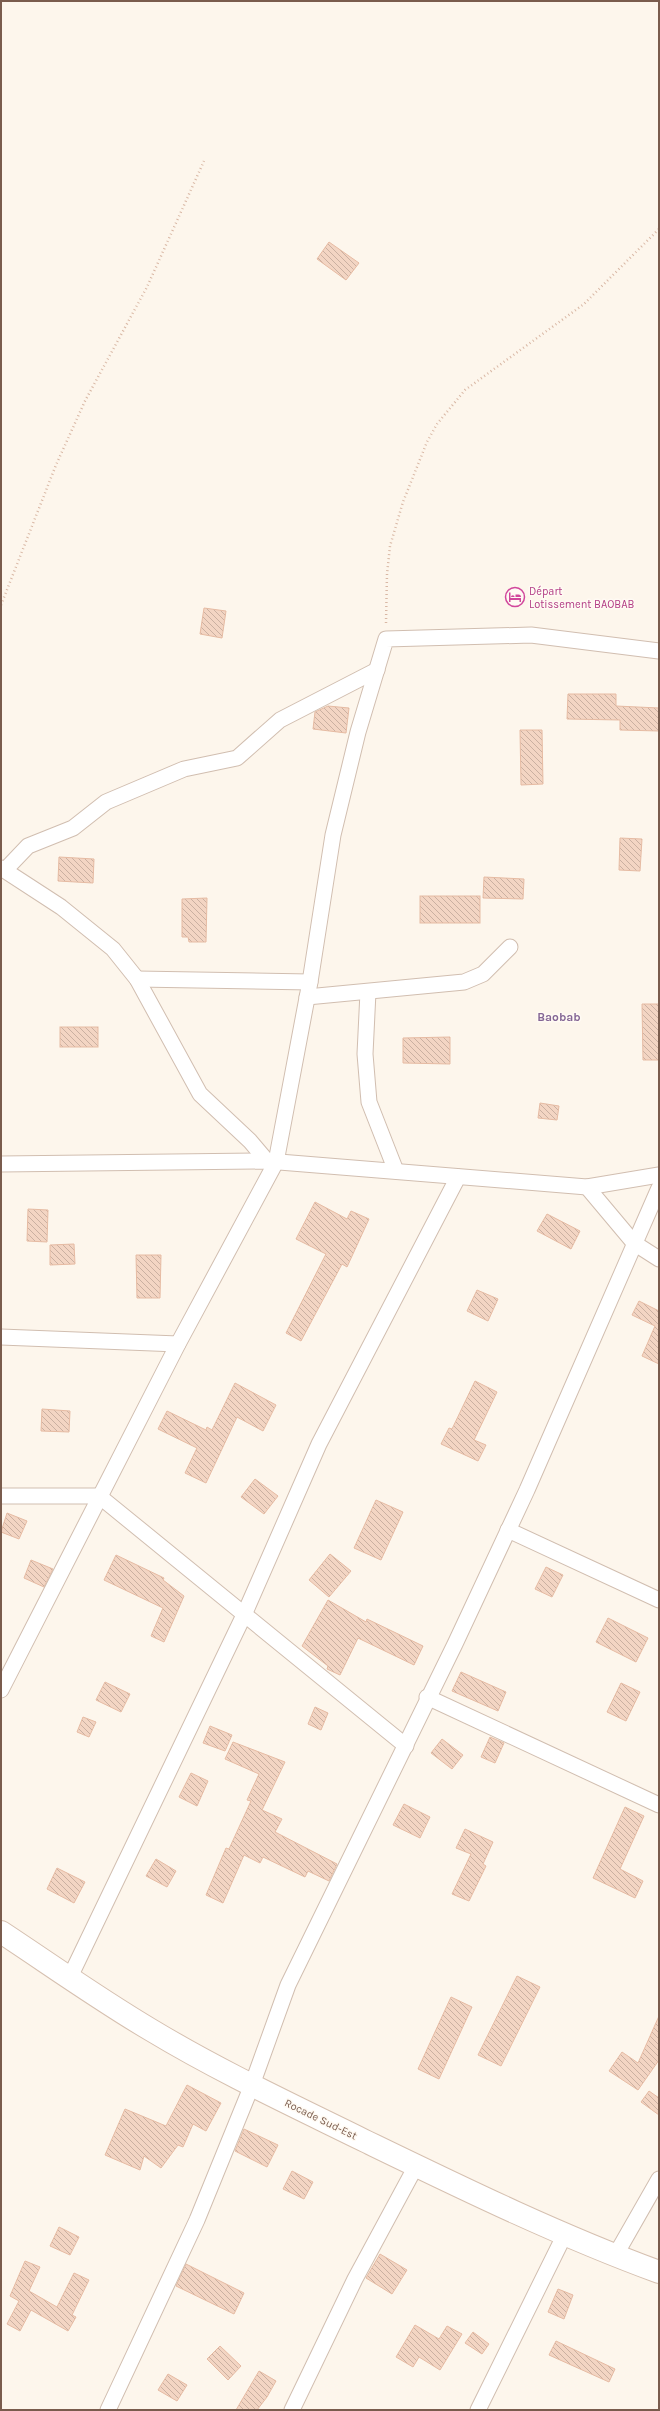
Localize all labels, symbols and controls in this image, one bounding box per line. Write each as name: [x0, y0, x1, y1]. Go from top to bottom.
place label: Départ Lotissement BAOBAB: [529, 585, 635, 611]
hotel icon: Départ Lotissement BAOBAB: [504, 586, 526, 608]
district label: Baobab: [537, 1010, 581, 1024]
street label: Rocade Sud-Est: [282, 2096, 359, 2143]

